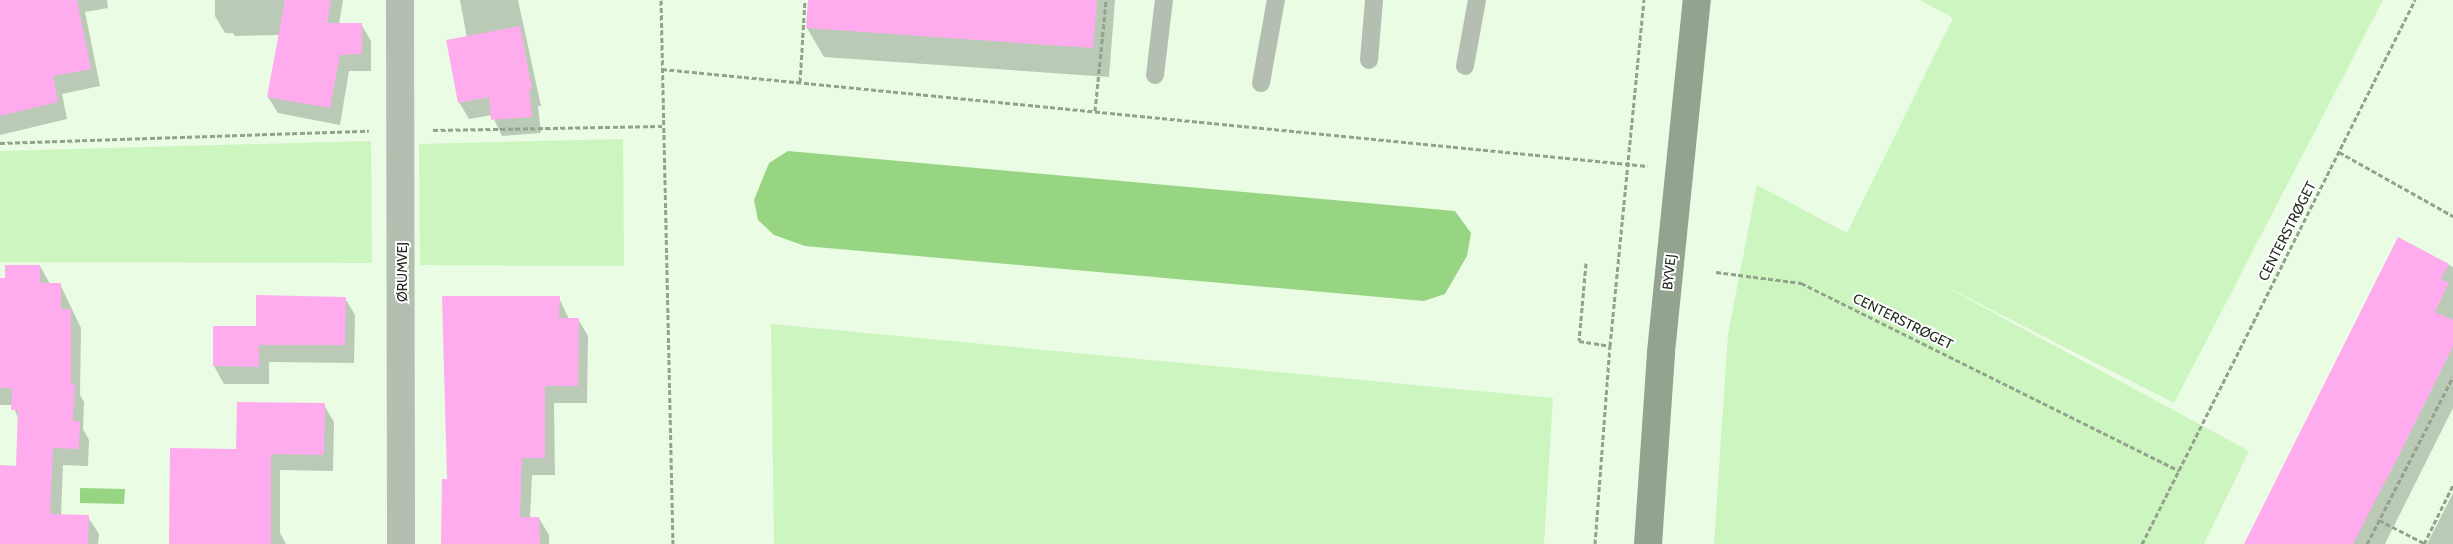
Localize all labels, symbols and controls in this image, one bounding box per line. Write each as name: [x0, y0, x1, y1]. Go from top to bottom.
street label: CENTERSTRØGET: [2255, 178, 2319, 284]
street label: ØRUMVEJ: [394, 242, 410, 302]
street label: BYVEJ: [1659, 253, 1679, 291]
street label: CENTERSTRØGET: [1850, 289, 1956, 353]

